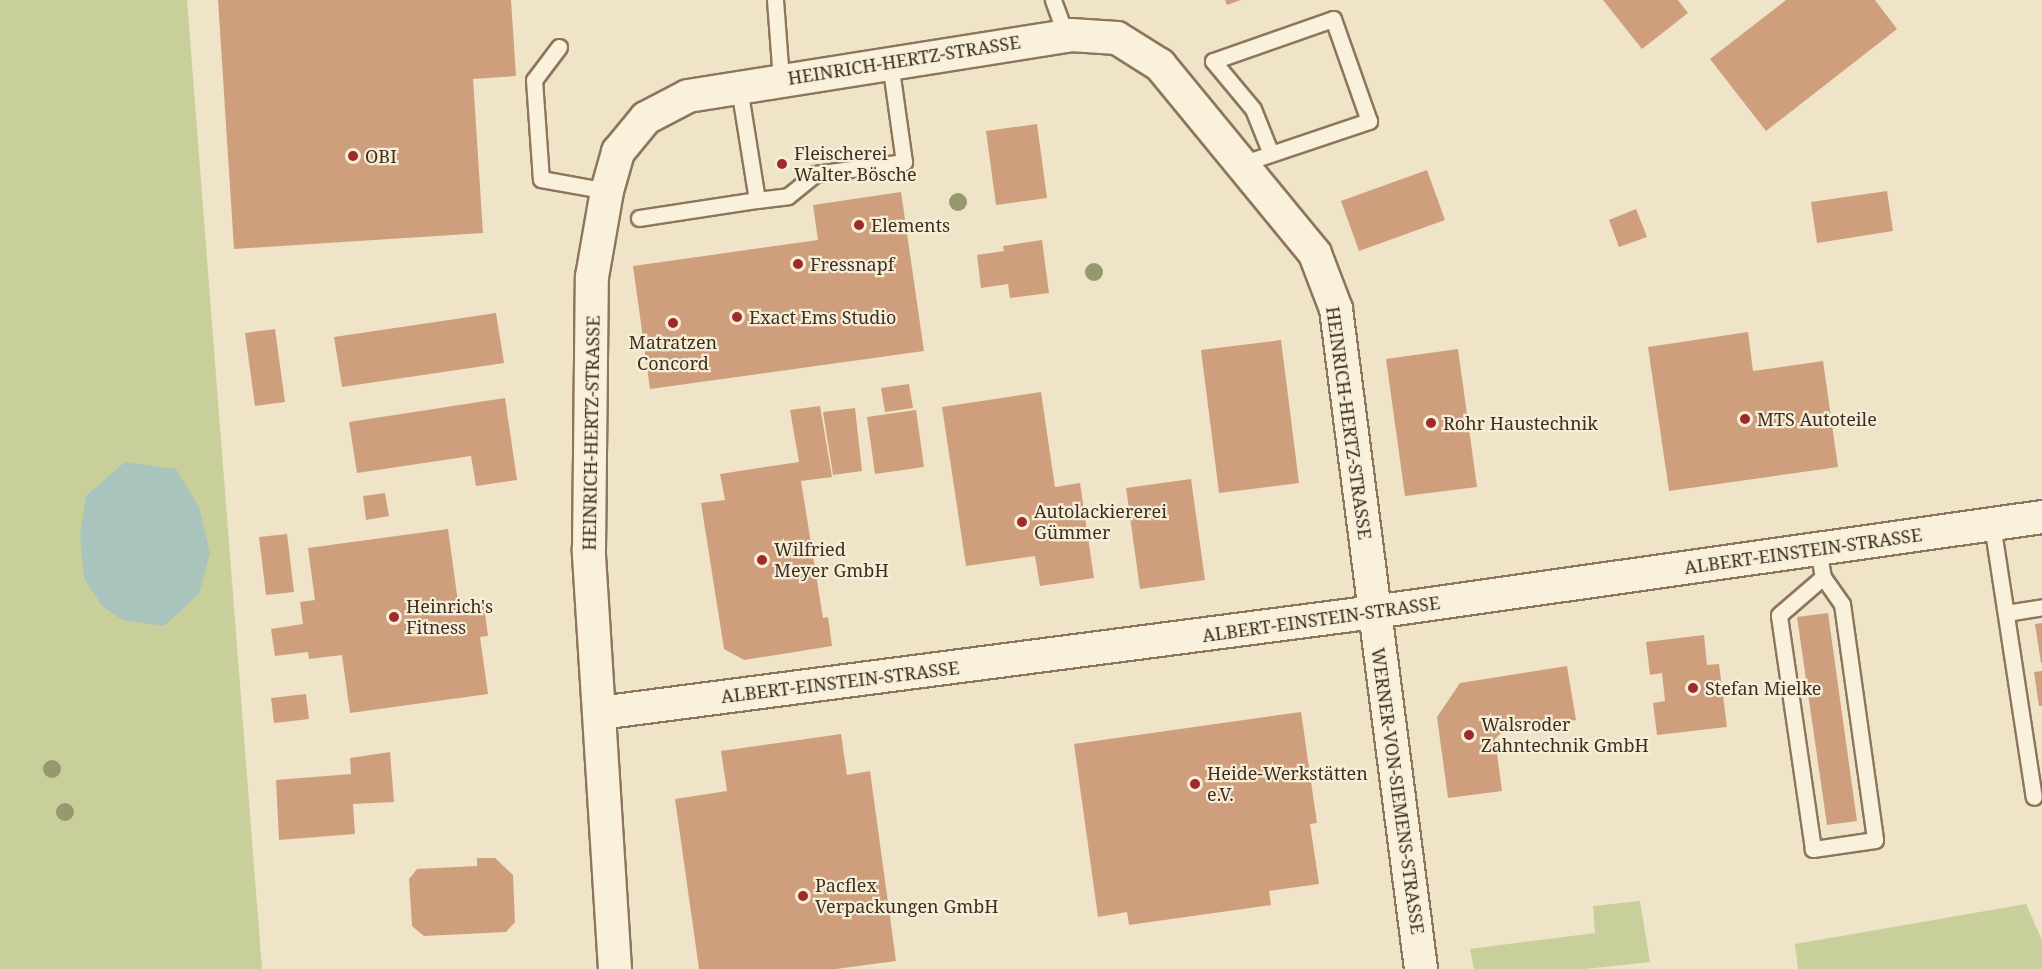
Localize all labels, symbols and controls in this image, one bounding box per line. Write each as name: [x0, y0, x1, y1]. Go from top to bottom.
street label: HEINRICH-HERTZ-STRASSE: [786, 31, 1022, 89]
place label: Fleischerei Walter Bösche: [794, 143, 917, 186]
place label: OBI: [365, 145, 397, 167]
marker: OBI: [346, 149, 360, 163]
marker: Fleischerei Walter Bösche: [775, 157, 789, 171]
place label: Elements: [871, 214, 950, 236]
marker: Elements: [852, 218, 866, 232]
place label: Fressnapf: [810, 253, 894, 275]
marker: Fressnapf: [791, 257, 805, 271]
street label: HEINRICH-HERTZ-STRASSE: [1322, 305, 1376, 541]
place label: Exact Ems Studio: [749, 306, 896, 328]
marker: Exact Ems Studio: [730, 310, 744, 324]
street label: HEINRICH-HERTZ-STRASSE: [578, 315, 604, 551]
marker: Matratzen Concord: [666, 316, 680, 330]
place label: Matratzen Concord: [629, 332, 717, 374]
place label: MTS Autoteile: [1757, 408, 1877, 430]
place label: Rohr Haustechnik: [1443, 412, 1598, 434]
marker: MTS Autoteile: [1738, 412, 1752, 426]
marker: Rohr Haustechnik: [1424, 416, 1438, 430]
place label: Autolackiererei Gümmer: [1034, 501, 1167, 544]
marker: Autolackiererei Gümmer: [1015, 515, 1029, 529]
street label: ALBERT-EINSTEIN-STRASSE: [1683, 524, 1923, 578]
place label: Wilfried Meyer GmbH: [774, 539, 889, 582]
marker: Wilfried Meyer GmbH: [755, 553, 769, 567]
street label: ALBERT-EINSTEIN-STRASSE: [1201, 592, 1441, 646]
place label: Heinrich's Fitness: [406, 596, 493, 638]
marker: Heinrich's Fitness: [387, 610, 401, 624]
street label: WERNER-VON-SIEMENS-STRASSE: [1367, 646, 1429, 936]
street label: ALBERT-EINSTEIN-STRASSE: [720, 657, 960, 707]
place label: Stefan Mielke: [1705, 677, 1821, 699]
marker: Stefan Mielke: [1686, 681, 1700, 695]
place label: Walsroder Zahntechnik GmbH: [1481, 714, 1649, 756]
marker: Walsroder Zahntechnik GmbH: [1462, 728, 1476, 742]
place label: Heide-Werkstätten e.V.: [1207, 763, 1368, 806]
marker: Heide-Werkstätten e.V.: [1188, 777, 1202, 791]
place label: Pacflex Verpackungen GmbH: [815, 875, 999, 918]
marker: Pacflex Verpackungen GmbH: [796, 889, 810, 903]

